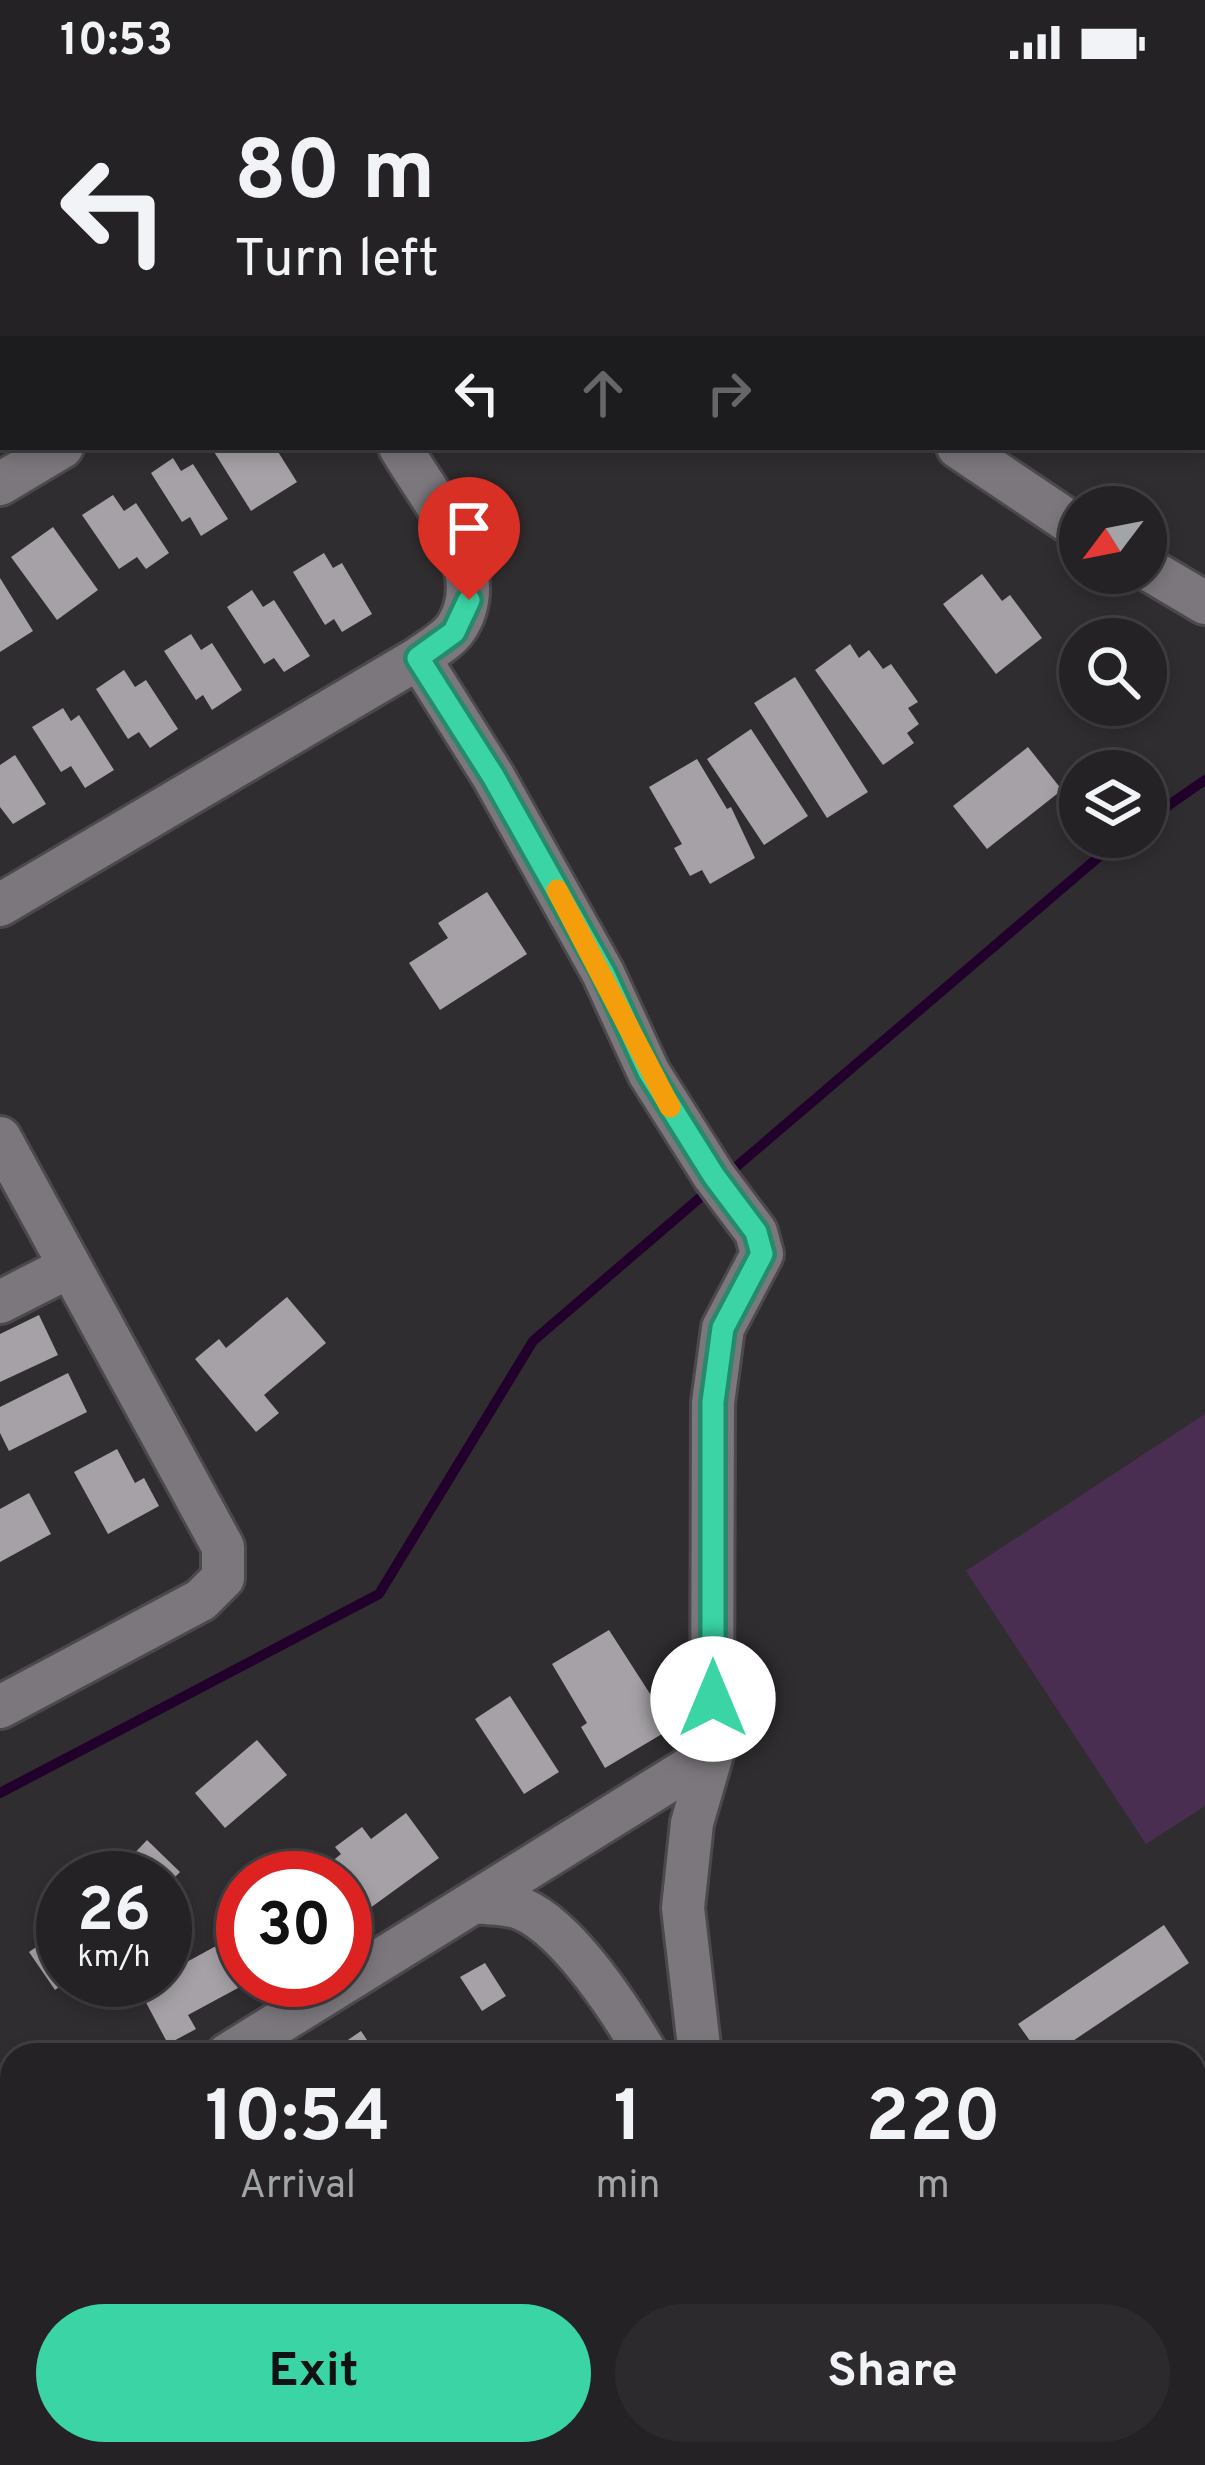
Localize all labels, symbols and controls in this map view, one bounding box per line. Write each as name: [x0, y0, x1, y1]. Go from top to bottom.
text: 10:53: [60, 14, 173, 71]
text: 80 m: [234, 123, 435, 229]
icon: left: [36, 132, 192, 288]
text: Turn left: [234, 227, 439, 296]
icon: left: [444, 360, 510, 426]
icon: ahead: [570, 360, 636, 426]
icon: right: [696, 360, 762, 426]
pin: [418, 477, 520, 600]
north arrow: [1059, 486, 1167, 594]
map controls: [1059, 486, 1167, 858]
icon: arrive: [436, 495, 502, 561]
button: search: [1059, 618, 1167, 726]
button: layers: [1059, 750, 1167, 858]
position arrow: [650, 1636, 776, 1762]
speed limit sign: 30: [216, 1851, 372, 2007]
text: 26: [77, 1876, 151, 1952]
text: km/h: [78, 1940, 150, 1977]
text: 10:54: [205, 2075, 390, 2167]
text: 1: [614, 2075, 642, 2167]
text: 220: [865, 2075, 1001, 2167]
text: Arrival: [240, 2163, 356, 2212]
text: min: [595, 2163, 660, 2212]
text: m: [917, 2163, 950, 2212]
button: Exit: [36, 2304, 591, 2442]
button: Share: [615, 2304, 1170, 2442]

